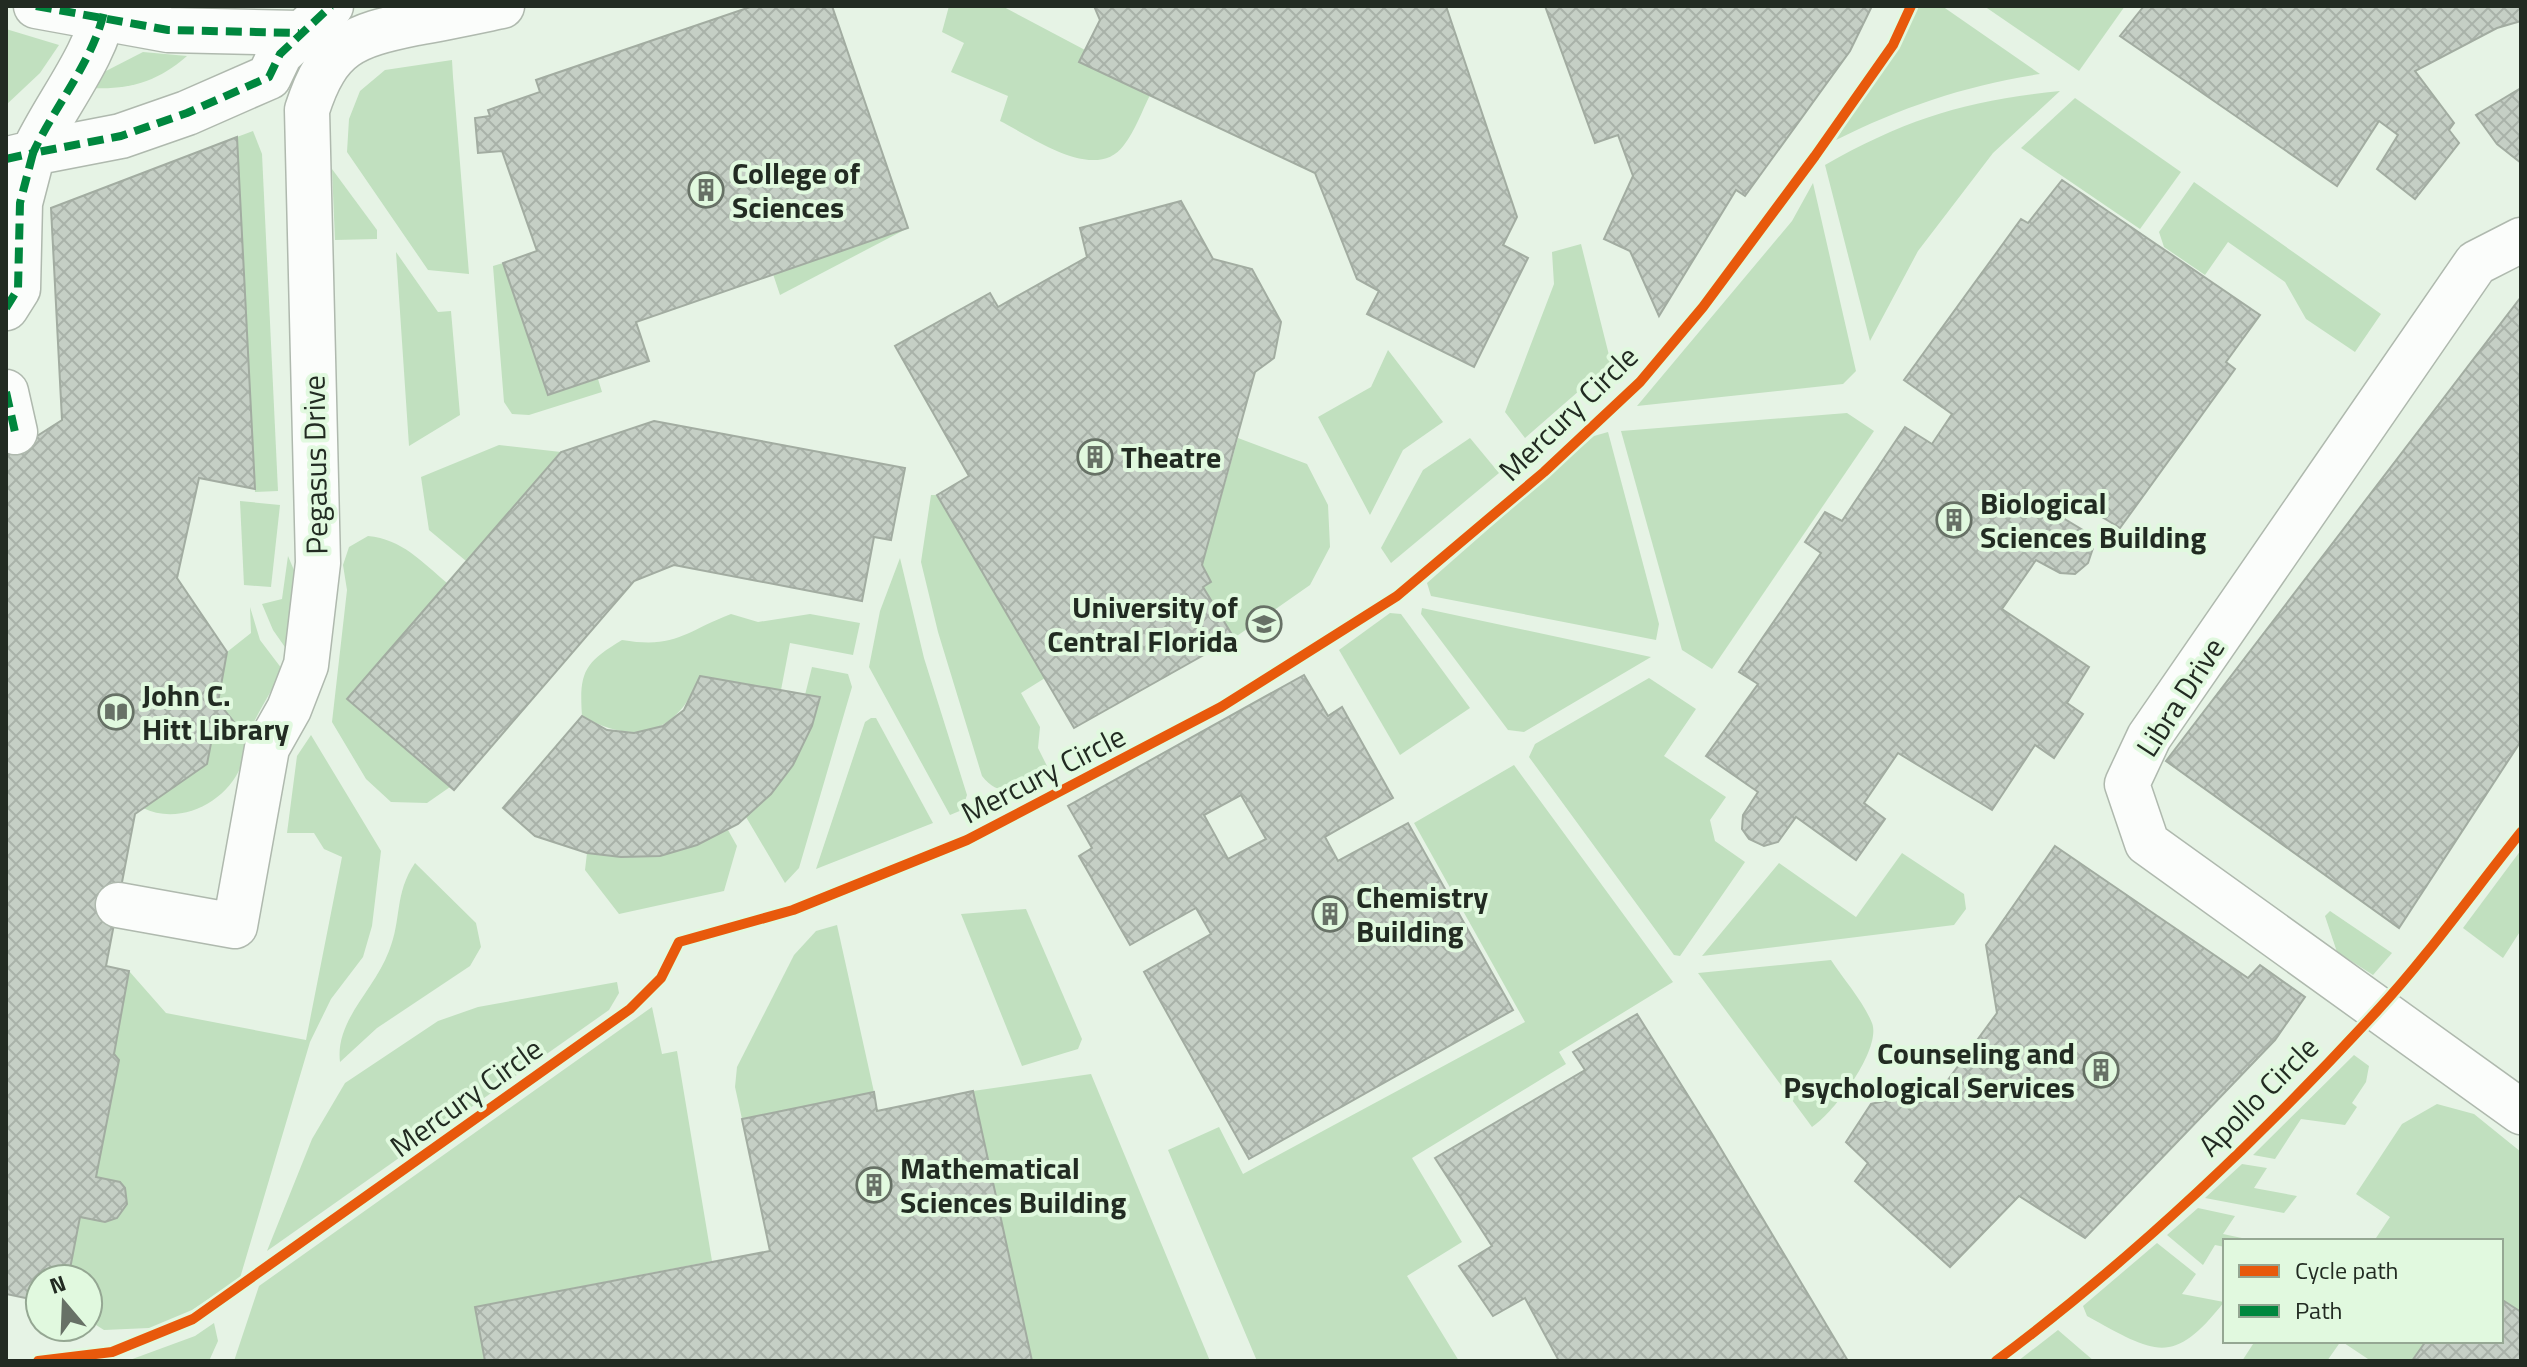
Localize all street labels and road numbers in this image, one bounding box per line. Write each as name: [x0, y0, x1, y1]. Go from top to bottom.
street label: Mercury Circle: [1488, 334, 1648, 492]
street label: Pegasus Drive: [290, 375, 340, 555]
street label: Libra Drive: [2124, 628, 2236, 766]
street label: Mercury Circle: [953, 713, 1133, 835]
street label: Apollo Circle: [2187, 1025, 2329, 1167]
street label: Mercury Circle: [380, 1026, 552, 1168]

